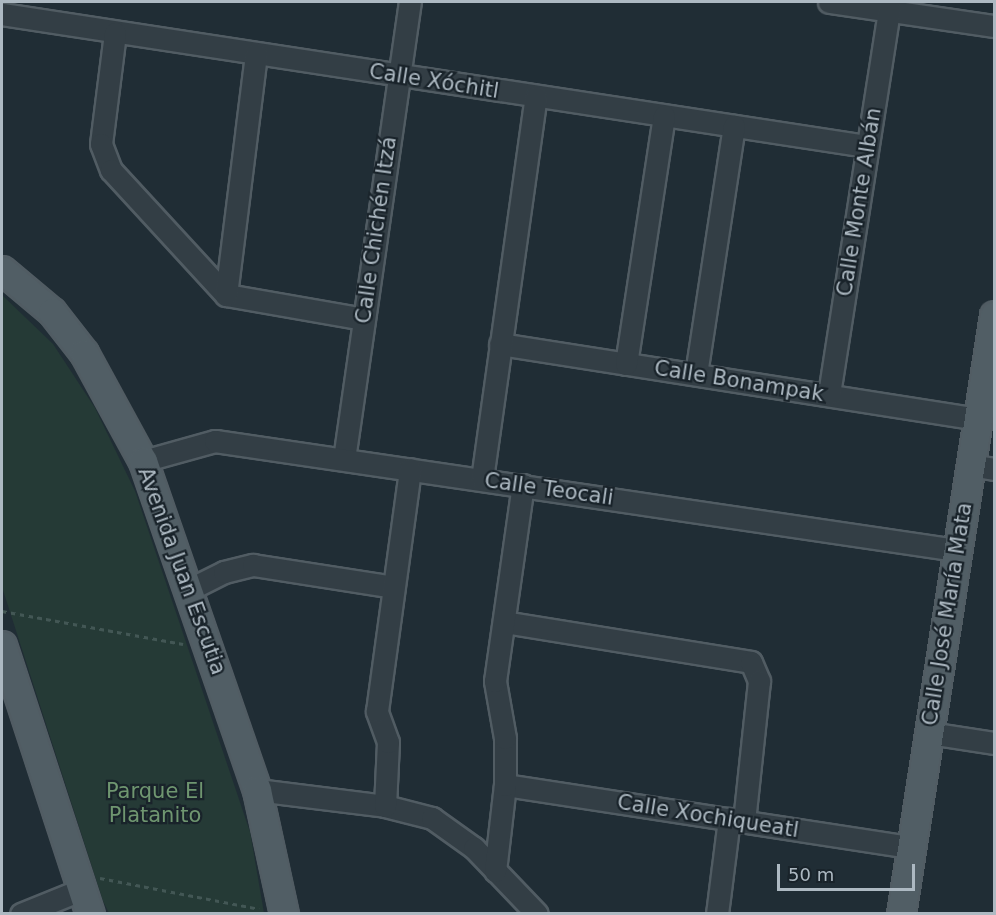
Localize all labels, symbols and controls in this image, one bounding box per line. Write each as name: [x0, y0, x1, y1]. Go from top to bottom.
street label: Calle Xóchitl: [367, 58, 501, 104]
street label: Calle Monte Albán: [832, 106, 886, 298]
street label: Calle Chichén Itzá: [350, 135, 402, 325]
street label: Calle Bonampak: [653, 355, 825, 407]
street label: Avenida Juan Escutia: [133, 464, 231, 678]
street label: Calle Teocali: [483, 467, 615, 511]
street label: Calle José María Mata: [917, 501, 977, 727]
park label: Parque El Platanito: [106, 778, 204, 828]
street label: Calle Xochiqueatl: [616, 789, 800, 843]
scale bar: [780, 852, 918, 890]
text: 50 m: [788, 864, 834, 885]

